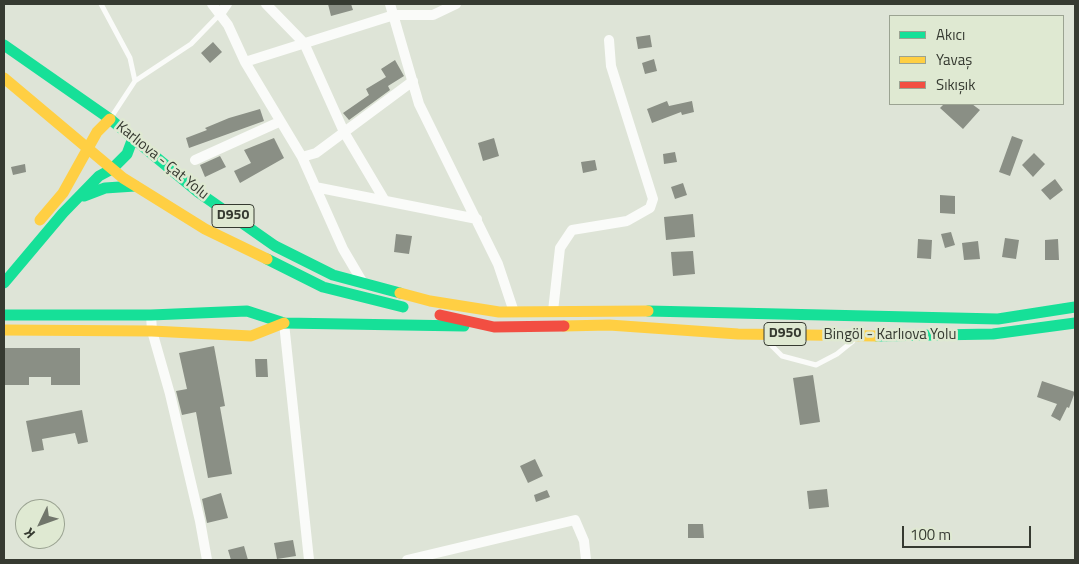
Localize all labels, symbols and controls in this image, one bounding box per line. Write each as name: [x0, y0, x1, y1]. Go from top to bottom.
legend: [889, 15, 1064, 105]
text: Akıcı: [936, 23, 965, 46]
text: Yavaş: [936, 48, 972, 71]
text: Sıkışık: [936, 73, 975, 96]
street label: Karlıova - Çat Yolu: [112, 118, 212, 204]
road number: D950: [212, 205, 254, 228]
road number: D950: [764, 322, 806, 346]
street label: Bingöl - Karlıova Yolu: [824, 326, 956, 344]
north arrow: [15, 499, 65, 549]
scale bar: [904, 516, 1033, 548]
text: 100 m: [910, 523, 951, 546]
text: K: [19, 524, 40, 544]

